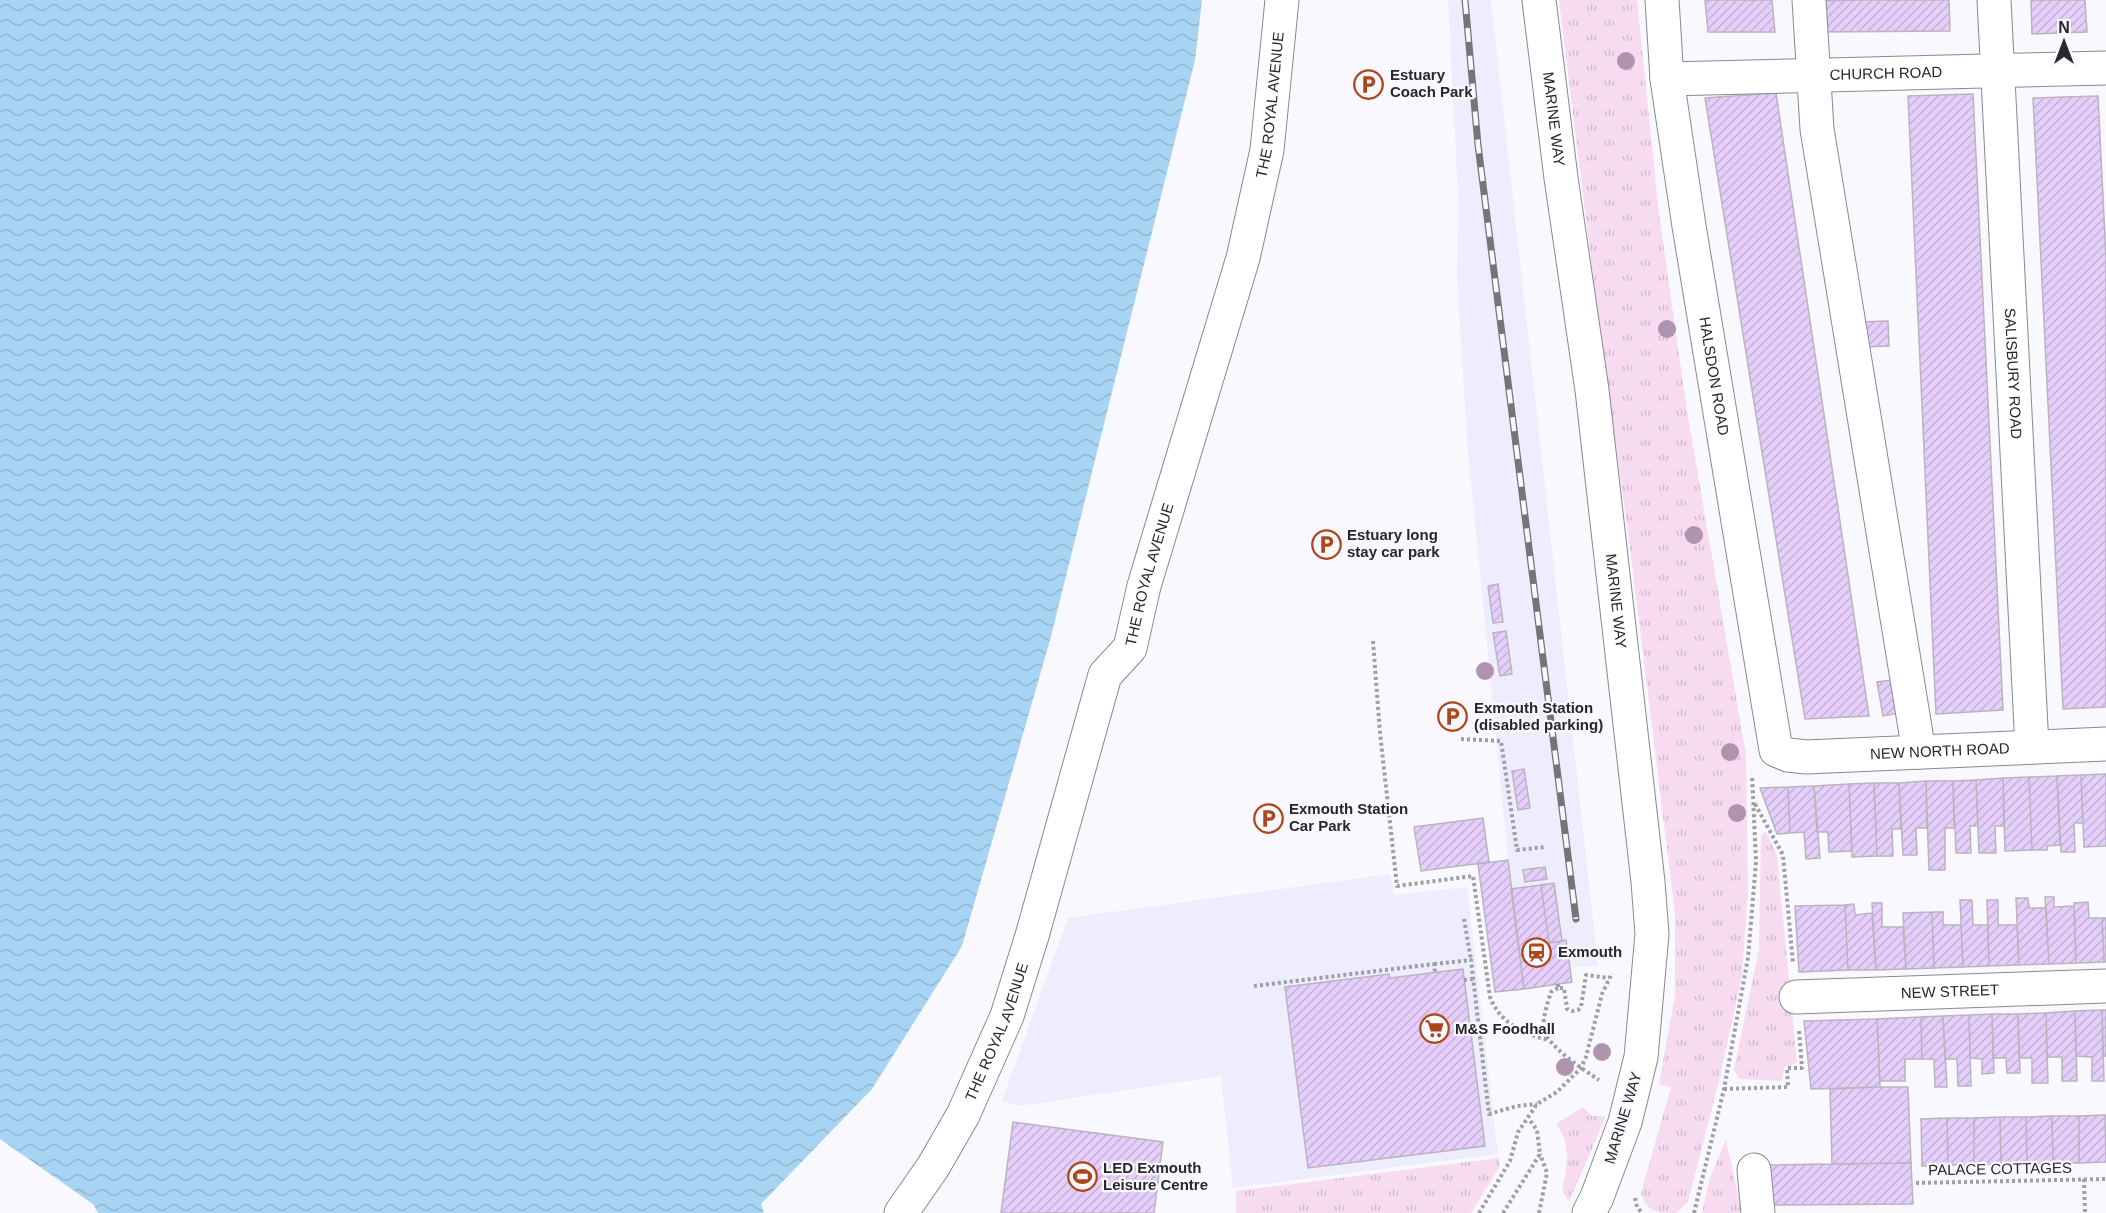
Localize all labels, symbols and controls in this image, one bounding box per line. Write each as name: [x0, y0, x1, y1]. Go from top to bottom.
north arrow: [2034, 12, 2094, 72]
text: N: [2058, 19, 2070, 36]
street label: THE ROYAL AVENUE: [1252, 31, 1287, 180]
street label: CHURCH ROAD: [1829, 63, 1943, 83]
place label: Estuary Coach Park: [1390, 66, 1473, 100]
parking icon: Estuary Coach Park: [1353, 68, 1385, 100]
street label: MARINE WAY: [1540, 71, 1568, 167]
street label: SALISBURY ROAD: [2002, 308, 2025, 440]
street label: HALSDON ROAD: [1696, 315, 1733, 437]
street label: THE ROYAL AVENUE: [1122, 501, 1177, 648]
place label: Estuary long stay car park: [1347, 526, 1440, 560]
parking icon: Estuary long stay car park: [1310, 528, 1342, 560]
street label: MARINE WAY: [1603, 553, 1630, 649]
place label: Exmouth Station (disabled parking): [1474, 699, 1603, 733]
parking icon: Exmouth Station (disabled parking): [1437, 701, 1469, 733]
street label: NEW NORTH ROAD: [1870, 739, 2010, 762]
place label: Exmouth Station Car Park: [1289, 800, 1408, 834]
parking icon: Exmouth Station Car Park: [1252, 802, 1284, 834]
station icon: Exmouth: [1521, 936, 1553, 968]
place label: Exmouth: [1558, 943, 1622, 960]
street label: THE ROYAL AVENUE: [961, 961, 1031, 1103]
street label: NEW STREET: [1900, 981, 1999, 1001]
supermarket icon: M&S Foodhall: [1418, 1013, 1450, 1045]
place label: M&S Foodhall: [1455, 1020, 1555, 1037]
street label: MARINE WAY: [1601, 1070, 1645, 1166]
place label: LED Exmouth Leisure Centre: [1103, 1159, 1208, 1193]
street label: PALACE COTTAGES: [1928, 1159, 2072, 1178]
sports icon: LED Exmouth Leisure Centre: [1066, 1161, 1098, 1193]

